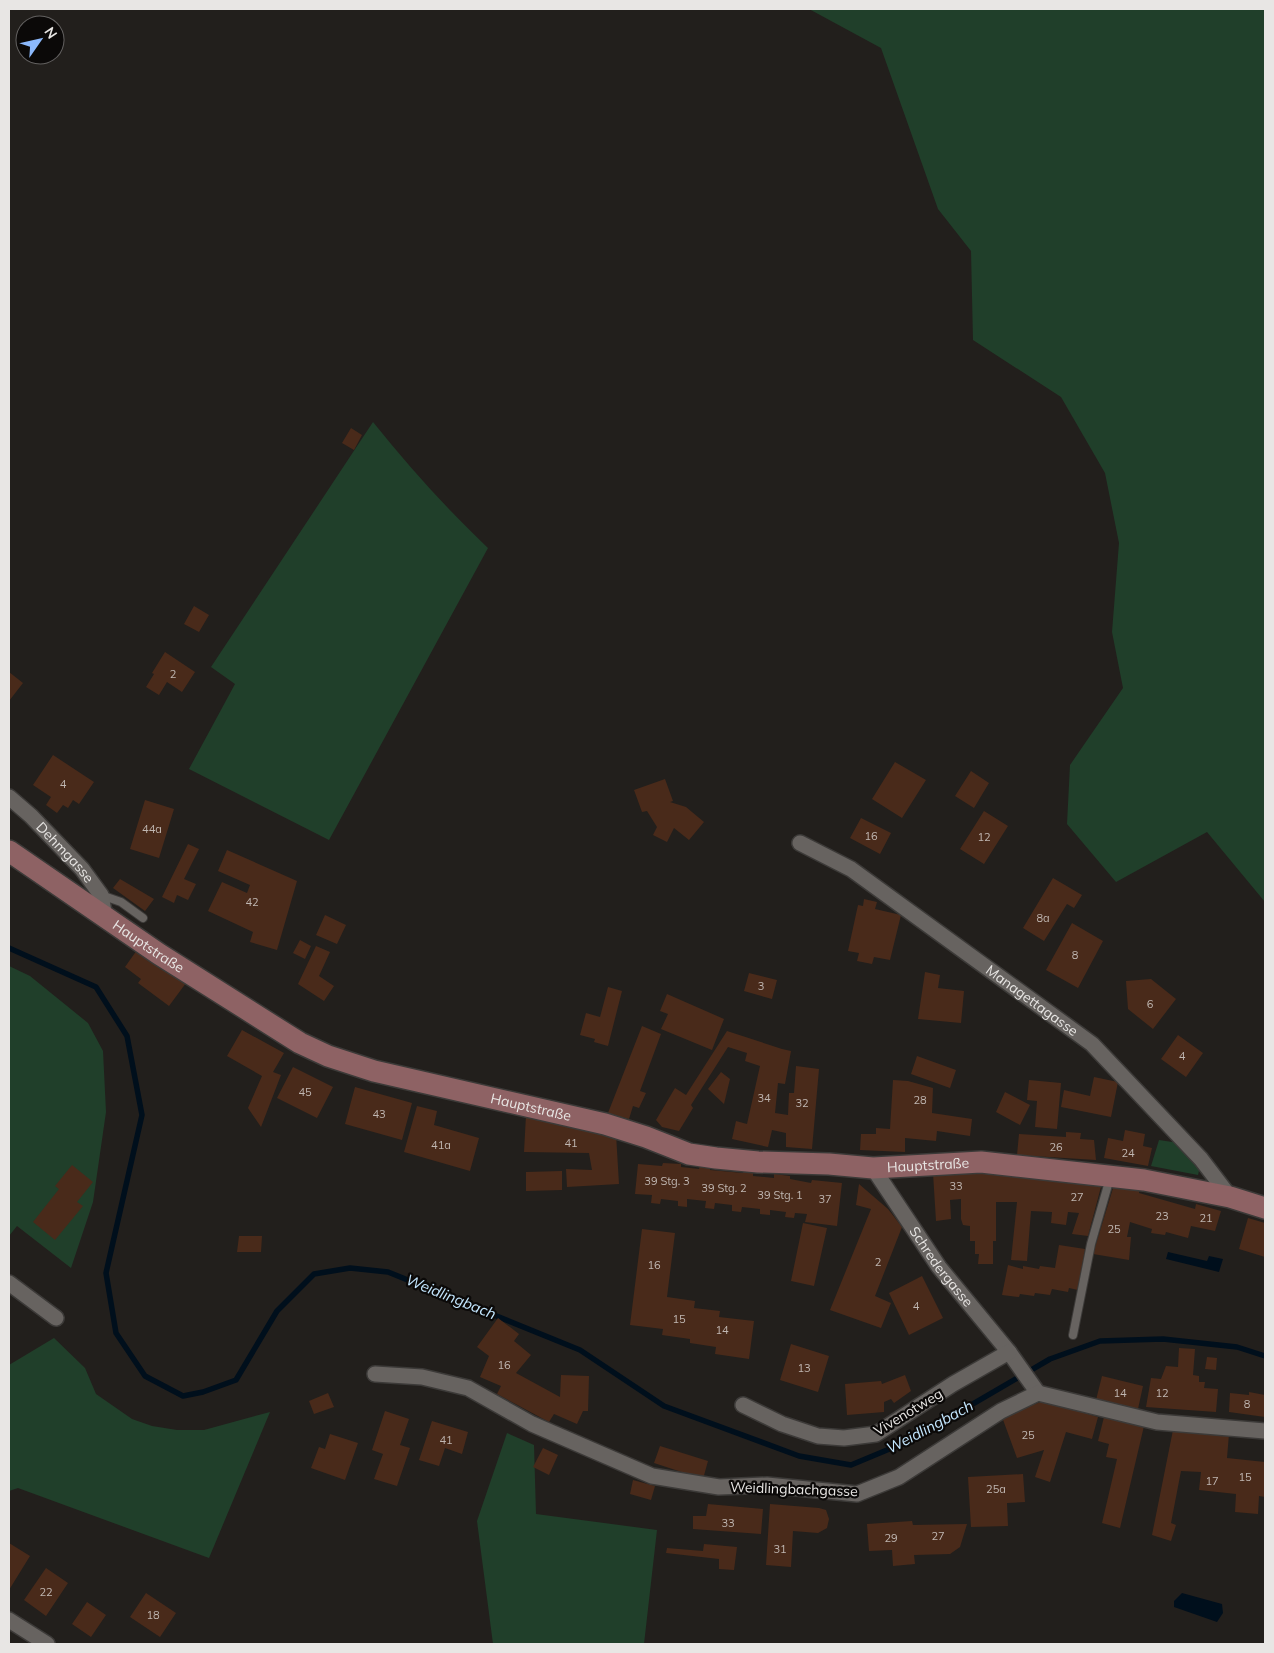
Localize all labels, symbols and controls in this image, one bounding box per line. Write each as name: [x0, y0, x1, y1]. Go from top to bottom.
north arrow: [15, 15, 65, 65]
text: N: [40, 23, 61, 42]
house number: 2: [170, 667, 177, 681]
house number: 4: [60, 777, 67, 791]
street label: Dehmgasse: [32, 818, 98, 886]
house number: 44a: [142, 822, 162, 836]
house number: 16: [864, 829, 878, 843]
house number: 12: [977, 830, 991, 844]
house number: 42: [245, 895, 259, 909]
house number: 8a: [1036, 911, 1050, 925]
street label: Hauptstraße: [109, 916, 188, 977]
house number: 8: [1072, 948, 1079, 962]
street label: Managettagasse: [982, 961, 1082, 1040]
house number: 3: [758, 979, 764, 993]
house number: 6: [1147, 997, 1154, 1011]
house number: 4: [1179, 1049, 1186, 1063]
house number: 45: [298, 1085, 312, 1099]
street label: Hauptstraße: [489, 1089, 573, 1125]
house number: 34: [757, 1091, 771, 1105]
house number: 28: [913, 1093, 927, 1107]
house number: 32: [795, 1096, 809, 1110]
house number: 43: [372, 1107, 386, 1121]
house number: 41: [564, 1136, 578, 1150]
house number: 41a: [431, 1138, 451, 1152]
house number: 26: [1049, 1140, 1063, 1154]
house number: 24: [1121, 1146, 1135, 1160]
street label: Hauptstraße: [886, 1154, 970, 1176]
house number: 39 Stg. 3: [644, 1174, 690, 1188]
house number: 33: [949, 1179, 963, 1193]
house number: 39 Stg. 2: [701, 1181, 747, 1195]
house number: 39 Stg. 1: [757, 1188, 803, 1202]
house number: 27: [1070, 1190, 1084, 1204]
house number: 37: [818, 1192, 832, 1206]
house number: 23: [1155, 1209, 1169, 1223]
house number: 21: [1199, 1211, 1213, 1225]
house number: 25: [1107, 1222, 1121, 1236]
street label: Schredergasse: [905, 1223, 977, 1311]
house number: 2: [875, 1255, 882, 1269]
house number: 16: [647, 1258, 661, 1272]
water label: Weidlingbach: [403, 1270, 499, 1323]
house number: 4: [913, 1299, 920, 1313]
house number: 15: [672, 1312, 686, 1326]
house number: 14: [715, 1323, 729, 1337]
house number: 16: [497, 1358, 511, 1372]
house number: 13: [797, 1361, 811, 1375]
street label: Vivenotweg: [870, 1384, 946, 1440]
house number: 14: [1113, 1386, 1127, 1400]
house number: 12: [1155, 1386, 1169, 1400]
water label: Weidlingbach: [883, 1396, 977, 1457]
house number: 8: [1244, 1397, 1251, 1411]
house number: 25: [1021, 1428, 1035, 1442]
house number: 41: [439, 1433, 453, 1447]
house number: 15: [1238, 1470, 1252, 1484]
house number: 17: [1205, 1474, 1219, 1488]
street label: Weidlingbachgasse: [730, 1478, 858, 1500]
house number: 25a: [986, 1482, 1006, 1496]
house number: 33: [721, 1516, 735, 1530]
house number: 27: [931, 1529, 945, 1543]
house number: 29: [884, 1531, 898, 1545]
house number: 31: [773, 1542, 787, 1556]
house number: 22: [39, 1585, 53, 1599]
house number: 18: [146, 1608, 160, 1622]

